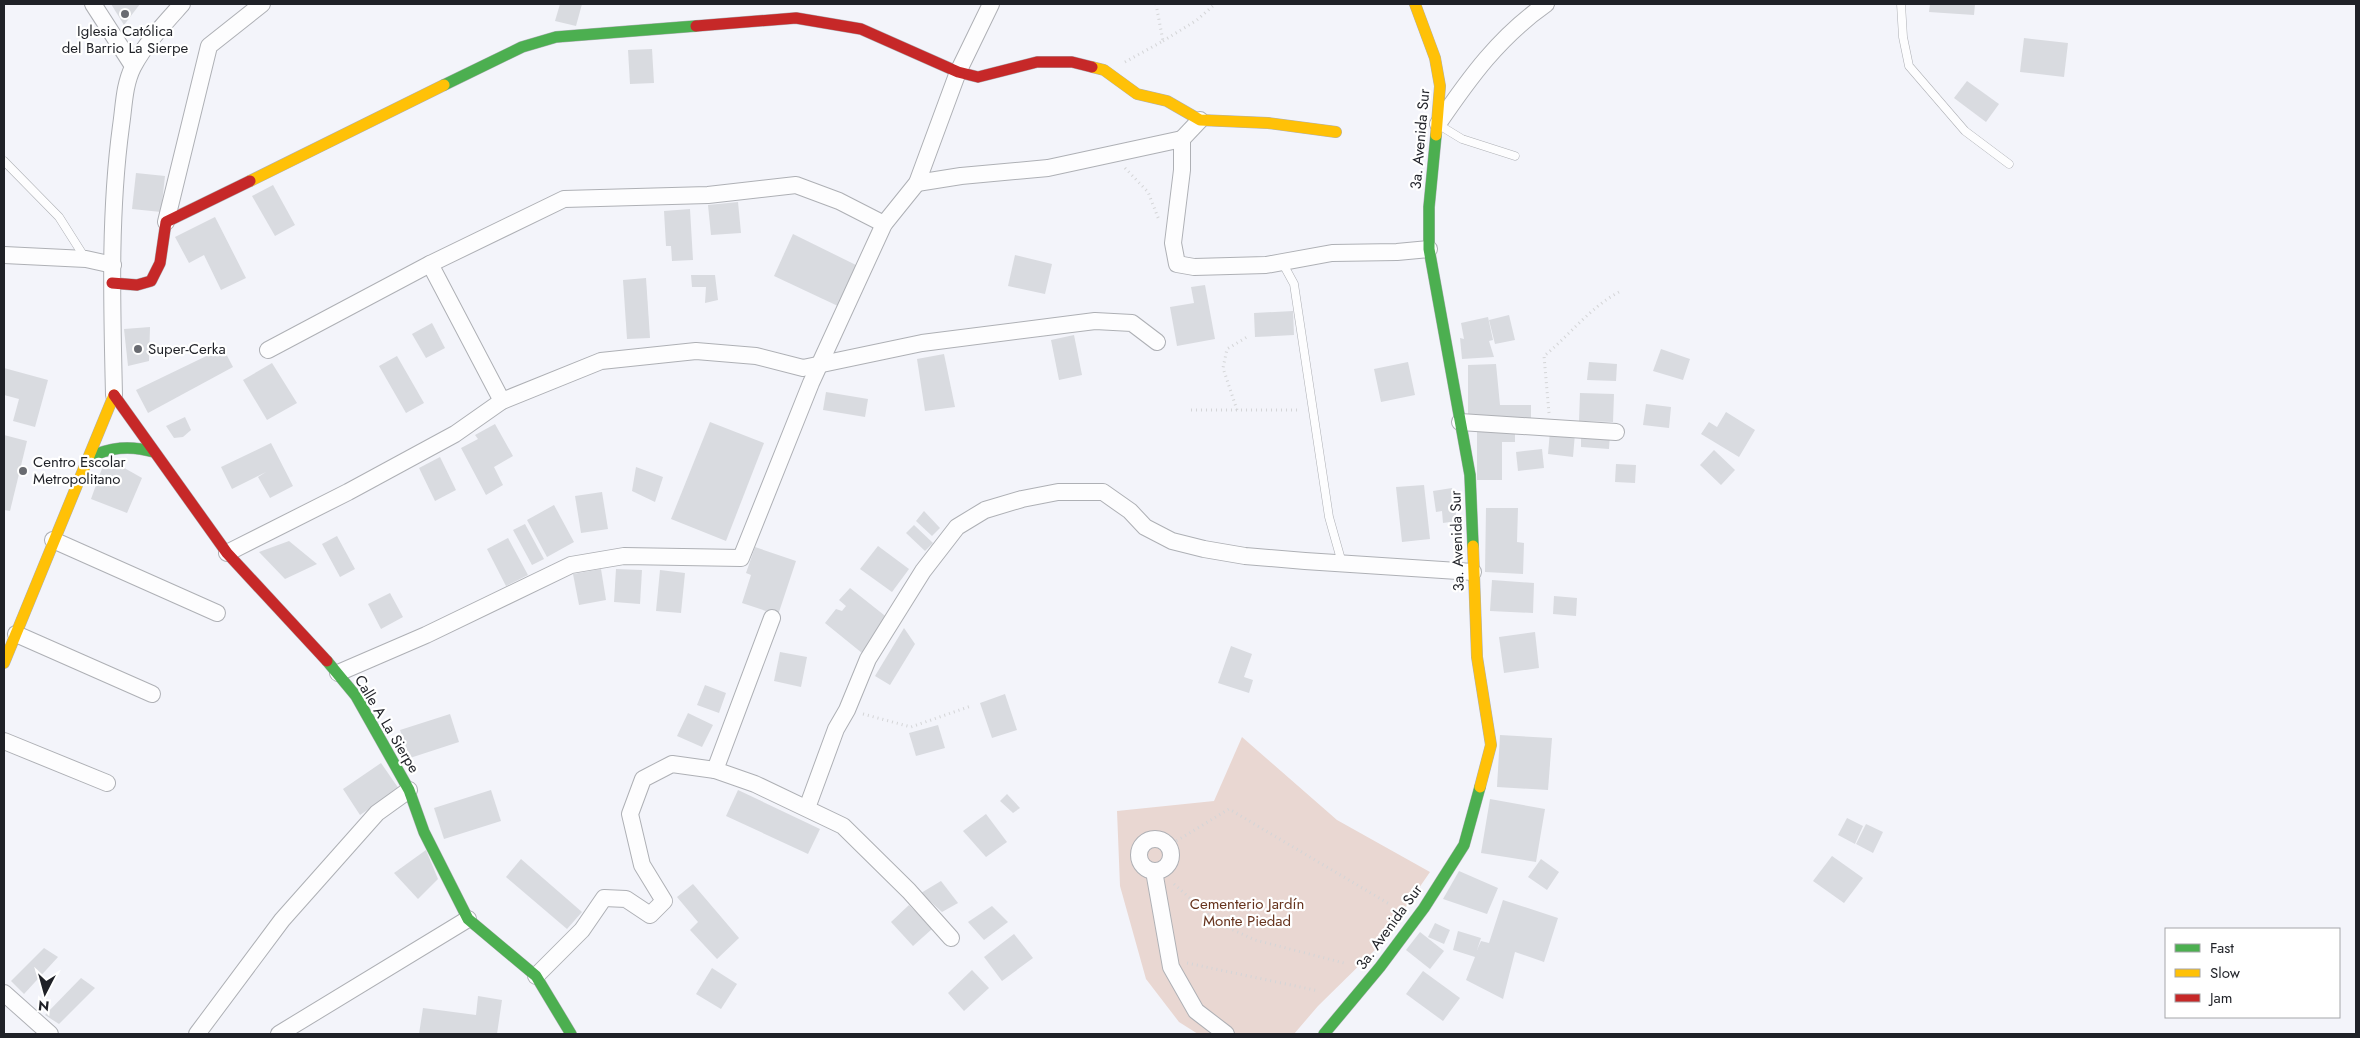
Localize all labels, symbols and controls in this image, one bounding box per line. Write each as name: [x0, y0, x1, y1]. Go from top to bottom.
marker: Iglesia Católica del Barrio La Sierpe: [119, 8, 131, 20]
place label: Iglesia Católica del Barrio La Sierpe: [62, 20, 188, 59]
street label: 3a. Avenida Sur: [1405, 87, 1435, 190]
place label: Super-Cerka: [148, 338, 226, 360]
marker: Super-Cerka: [132, 343, 144, 355]
place label: Centro Escolar Metropolitano: [33, 451, 126, 490]
marker: Centro Escolar Metropolitano: [17, 465, 29, 477]
street label: 3a. Avenida Sur: [1444, 489, 1470, 592]
street label: Calle A La Sierpe: [349, 671, 425, 777]
street label: 3a. Avenida Sur: [1350, 879, 1428, 974]
park label: Cementerio Jardín Monte Piedad: [1190, 893, 1304, 932]
legend: [2165, 928, 2340, 1018]
text: Fast: [2210, 937, 2234, 959]
text: Slow: [2210, 962, 2241, 984]
north arrow: [20, 968, 70, 1018]
text: Jam: [2208, 987, 2233, 1009]
text: N: [37, 995, 50, 1016]

